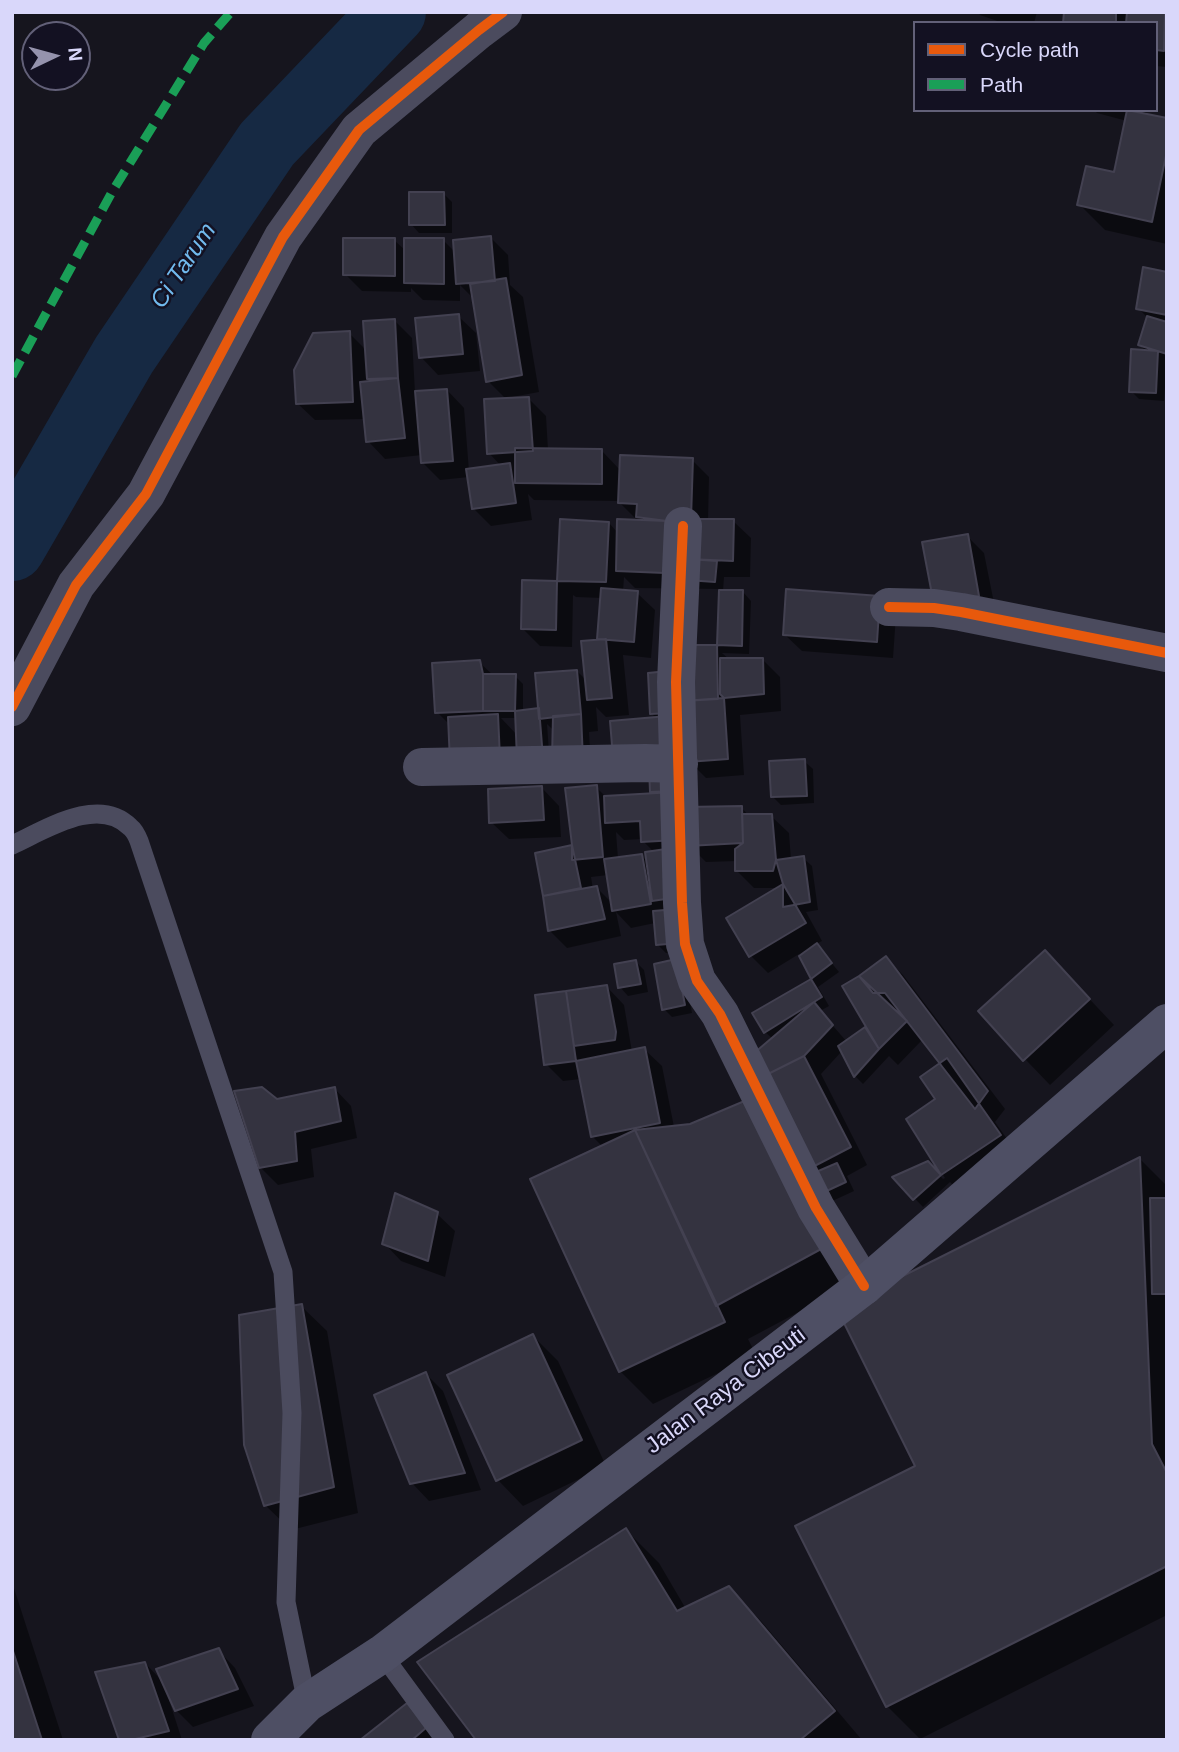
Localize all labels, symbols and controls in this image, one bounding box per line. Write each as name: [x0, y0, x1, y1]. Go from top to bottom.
north arrow: [21, 21, 91, 91]
legend: [913, 21, 1158, 112]
text: Cycle path: [980, 38, 1079, 61]
text: N: [64, 47, 86, 62]
text: Path: [980, 73, 1023, 96]
water label: Ci Tarum: [145, 218, 223, 314]
street label: Jalan Raya Cibeuti: [641, 1322, 811, 1460]

